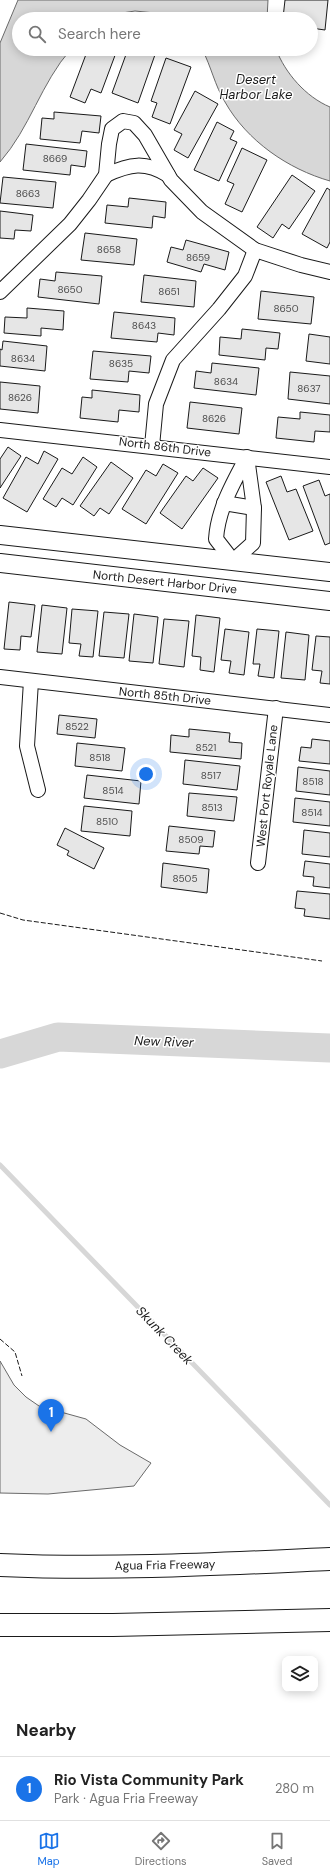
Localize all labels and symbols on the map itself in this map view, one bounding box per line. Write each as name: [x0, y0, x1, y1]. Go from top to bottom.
water label: Desert Harbor Lake: [220, 71, 292, 103]
house number: 8669: [43, 152, 67, 165]
house number: 8663: [16, 187, 40, 200]
house number: 8658: [97, 243, 121, 256]
house number: 8659: [186, 251, 210, 264]
house number: 8650: [57, 283, 83, 296]
house number: 8651: [158, 285, 180, 298]
house number: 8650: [273, 302, 299, 315]
house number: 8643: [132, 319, 156, 332]
house number: 8634: [11, 352, 35, 365]
house number: 8635: [109, 357, 133, 370]
house number: 8634: [214, 375, 238, 388]
house number: 8637: [297, 382, 321, 395]
house number: 8626: [8, 391, 32, 404]
house number: 8626: [202, 412, 226, 425]
street label: North 86th Drive: [118, 433, 212, 461]
street label: North Desert Harbor Drive: [92, 566, 238, 598]
street label: North 85th Drive: [118, 683, 212, 709]
house number: 8522: [65, 720, 89, 733]
street label: West Port Royale Lane: [253, 724, 281, 848]
house number: 8521: [196, 741, 216, 754]
house number: 8518: [89, 751, 111, 764]
your location: [136, 764, 156, 784]
house number: 8517: [201, 769, 221, 782]
house number: 8518: [302, 775, 324, 788]
house number: 8514: [102, 784, 124, 797]
house number: 8513: [201, 801, 223, 814]
house number: 8514: [301, 806, 323, 819]
house number: 8510: [96, 815, 118, 828]
house number: 8509: [178, 833, 204, 846]
house number: 8505: [172, 872, 198, 885]
water label: New River: [134, 1032, 195, 1051]
water label: Skunk Creek: [132, 1302, 197, 1368]
pin: 1: [38, 1399, 64, 1432]
street label: Agua Fria Freeway: [115, 1556, 216, 1574]

